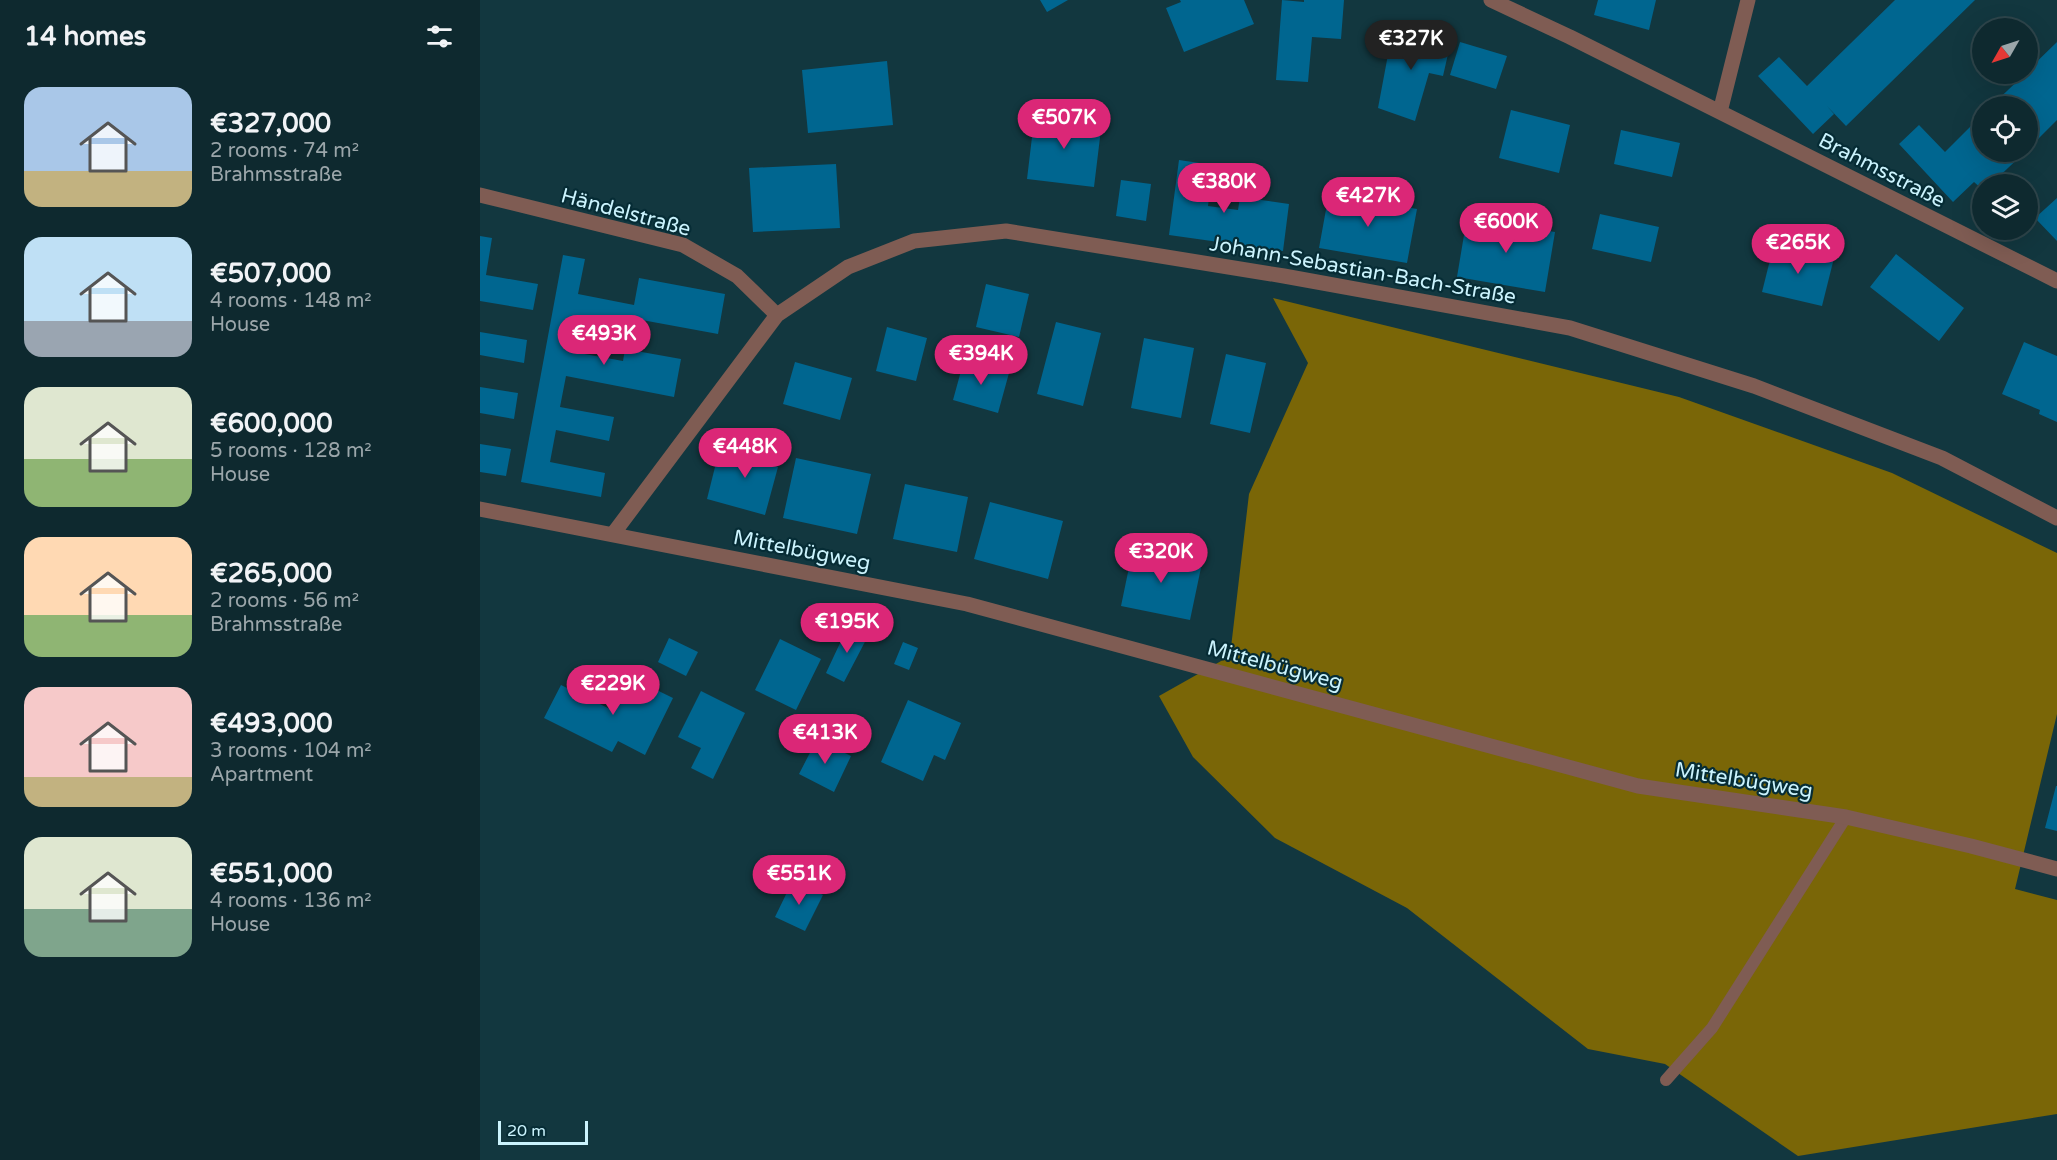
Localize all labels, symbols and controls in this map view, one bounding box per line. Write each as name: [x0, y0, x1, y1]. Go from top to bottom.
north arrow: [1972, 18, 2038, 84]
map controls: [1972, 18, 2038, 240]
icon: filters: [423, 20, 456, 53]
pin: €327K: [1369, 20, 1453, 71]
text: 14 homes: [24, 21, 146, 52]
text: €327K: [1379, 27, 1443, 51]
button: locate: [1972, 96, 2038, 162]
pin: €507K: [1022, 99, 1106, 150]
text: €507K: [1032, 106, 1096, 130]
text: €327,000: [210, 108, 331, 139]
icon: home: [72, 111, 144, 183]
street label: Brahmsstraße: [1814, 128, 1949, 213]
text: 2 rooms · 74 m²: [210, 139, 359, 163]
text: Brahmsstraße: [210, 163, 342, 187]
pin: €380K: [1182, 163, 1266, 214]
text: €380K: [1192, 170, 1256, 194]
button: layers: [1972, 174, 2038, 240]
pin: €427K: [1326, 177, 1410, 228]
street label: Händelstraße: [558, 183, 694, 242]
text: €427K: [1336, 184, 1400, 208]
pin: €600K: [1464, 203, 1548, 254]
text: €600K: [1474, 210, 1538, 234]
pin: €265K: [1756, 224, 1840, 275]
street label: Johann-Sebastian-Bach-Straße: [1208, 231, 1518, 310]
text: €265K: [1766, 231, 1830, 255]
text: €507,000: [210, 258, 331, 289]
icon: home: [72, 261, 144, 333]
text: 4 rooms · 148 m²: [210, 289, 372, 313]
text: House: [210, 313, 270, 337]
pin: €493K: [562, 315, 646, 366]
text: €493K: [572, 322, 636, 346]
pin: €394K: [939, 335, 1023, 386]
text: €394K: [949, 342, 1013, 366]
text: €600,000: [210, 408, 332, 439]
icon: home: [72, 411, 144, 483]
pin: €448K: [703, 428, 787, 479]
text: €448K: [713, 435, 777, 459]
text: 5 rooms · 128 m²: [210, 439, 372, 463]
text: House: [210, 463, 270, 487]
street label: Mittelbügweg: [731, 525, 873, 576]
pin: €320K: [1119, 533, 1203, 584]
text: €320K: [1129, 540, 1193, 564]
text: €265,000: [210, 558, 332, 589]
icon: home: [72, 561, 144, 633]
text: 2 rooms · 56 m²: [210, 589, 359, 613]
pin: €195K: [805, 603, 889, 654]
text: €195K: [815, 610, 879, 634]
text: Brahmsstraße: [210, 613, 342, 637]
street label: Mittelbügweg: [1204, 635, 1345, 696]
pin: €229K: [571, 665, 655, 716]
text: €229K: [581, 672, 645, 696]
text: €493,000: [210, 708, 332, 739]
icon: home: [72, 711, 144, 783]
pin: €413K: [783, 714, 867, 765]
text: €413K: [793, 721, 857, 745]
text: 3 rooms · 104 m²: [210, 739, 372, 763]
street label: Mittelbügweg: [1673, 757, 1815, 804]
text: Apartment: [210, 763, 313, 787]
pin: €551K: [757, 855, 841, 906]
text: €551,000: [210, 858, 332, 889]
icon: home: [72, 861, 144, 933]
text: €551K: [767, 862, 831, 886]
text: 4 rooms · 136 m²: [210, 889, 372, 913]
text: House: [210, 913, 270, 937]
scale bar: [498, 1118, 588, 1146]
text: 20 m: [507, 1121, 546, 1141]

